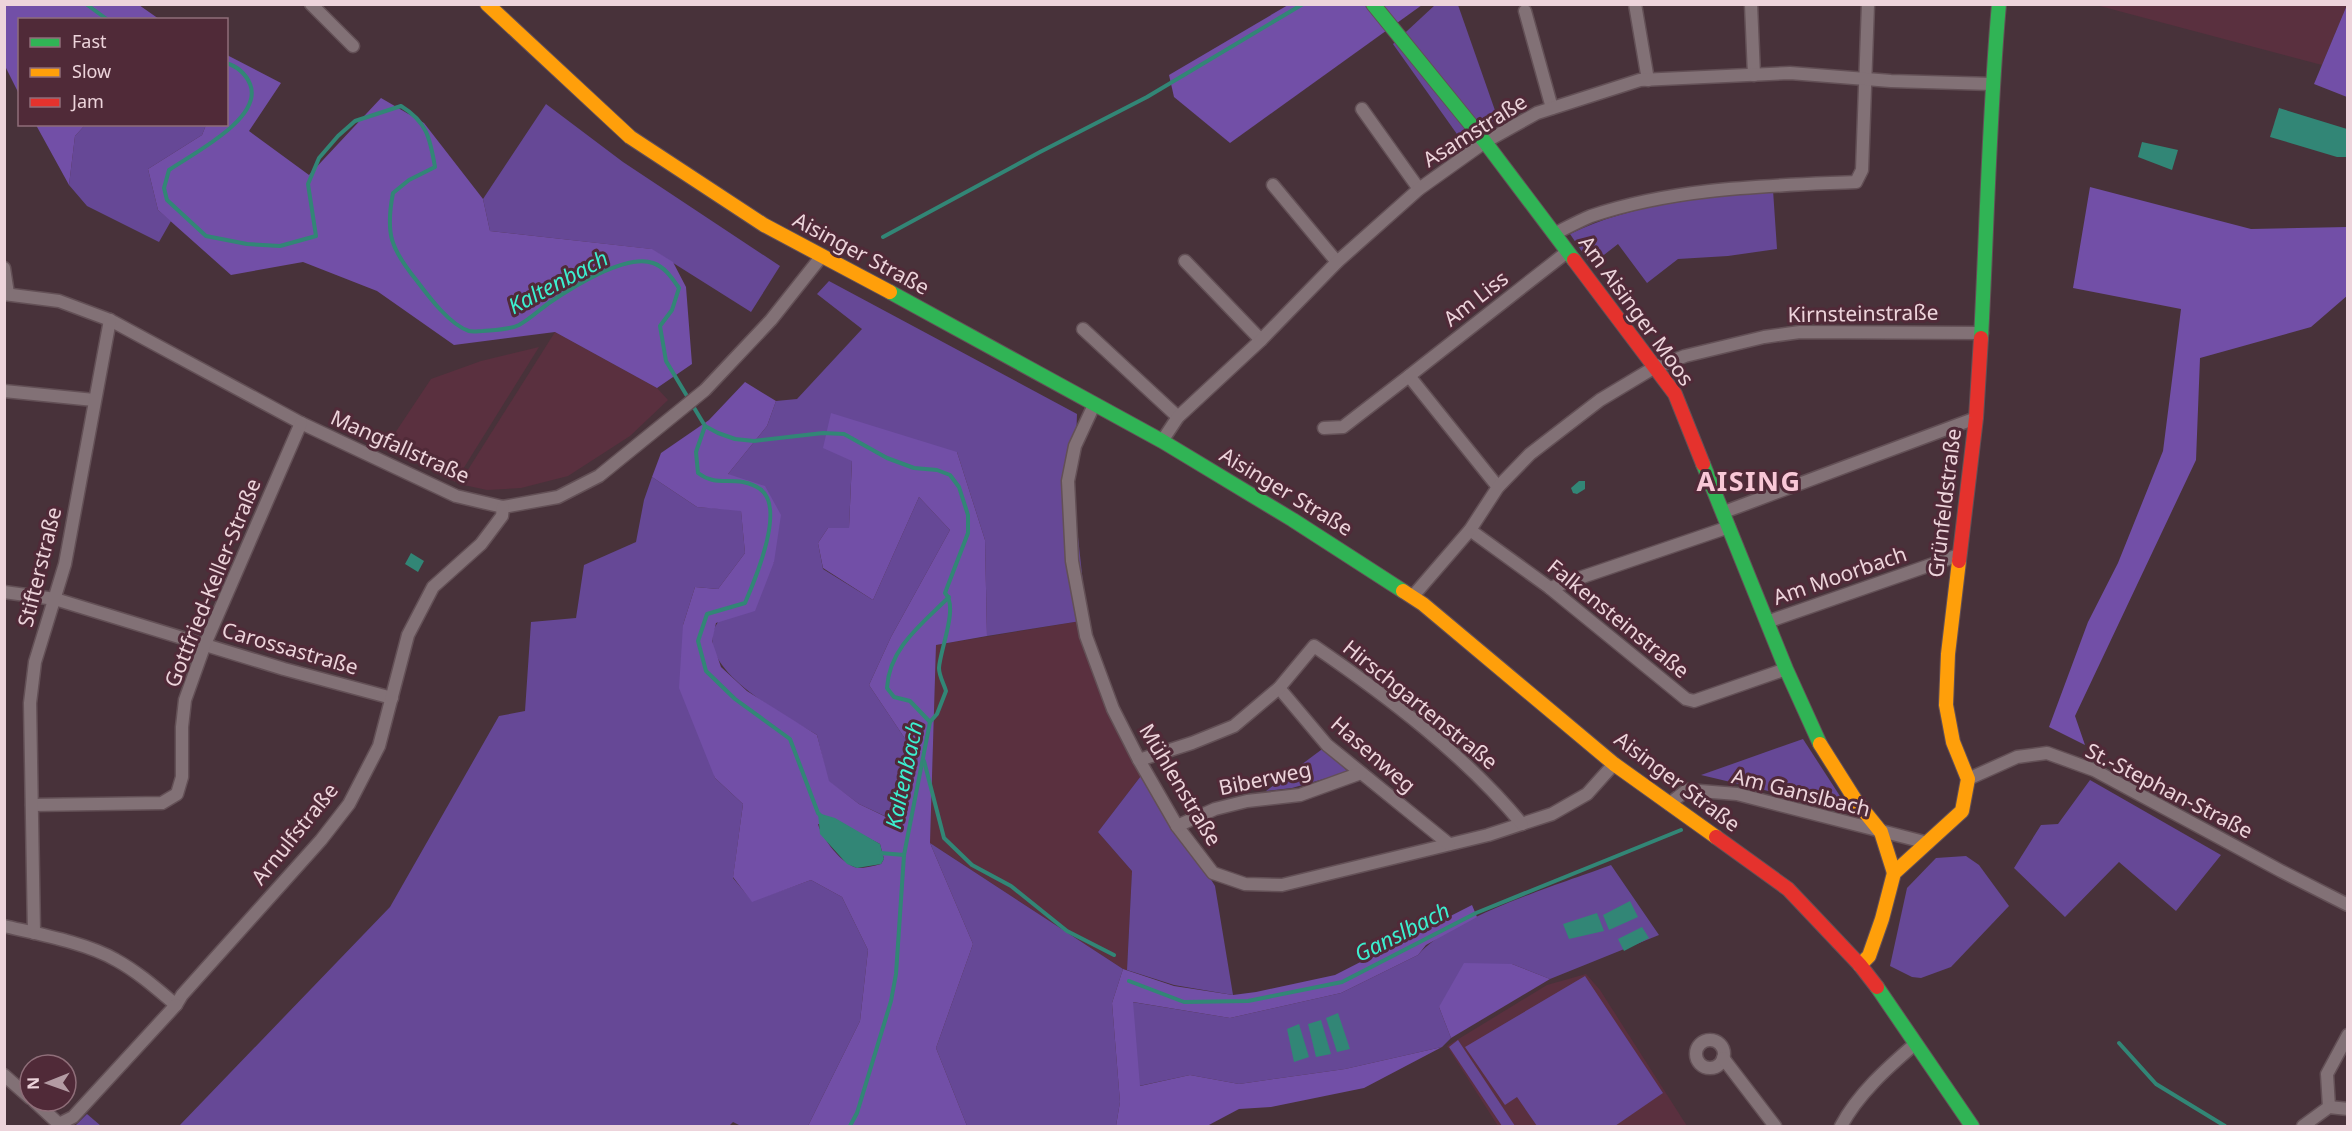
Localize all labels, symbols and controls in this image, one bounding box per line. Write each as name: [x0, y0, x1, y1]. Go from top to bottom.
legend: [18, 18, 228, 126]
text: Fast: [72, 29, 107, 53]
text: Slow: [72, 59, 111, 83]
street label: Asamstraße: [1417, 87, 1532, 173]
text: Jam: [70, 89, 104, 113]
street label: Aisinger Straße: [788, 205, 934, 301]
street label: Am Aisinger Moos: [1573, 230, 1701, 391]
water label: Kaltenbach: [502, 242, 613, 320]
street label: Am Liss: [1437, 264, 1514, 332]
street label: Kirnsteinstraße: [1787, 298, 1939, 328]
street label: Mangfallstraße: [326, 403, 474, 489]
street label: Grünfeldstraße: [1921, 427, 1967, 579]
street label: Aisinger Straße: [1215, 440, 1358, 542]
district label: AISING: [1696, 462, 1802, 499]
street label: Gottfried-Keller-Straße: [157, 474, 267, 691]
street label: Stifterstraße: [11, 504, 67, 630]
street label: Am Moorbach: [1769, 539, 1910, 611]
street label: Falkensteinstraße: [1542, 552, 1695, 684]
street label: Carossastraße: [219, 615, 362, 681]
street label: Hirschgartenstraße: [1337, 633, 1504, 775]
street label: Hasenweg: [1325, 710, 1422, 799]
water label: Kaltenbach: [877, 718, 929, 831]
street label: Mühlenstraße: [1133, 718, 1228, 851]
street label: Aisinger Straße: [1609, 725, 1746, 838]
street label: St.-Stephan-Straße: [2081, 736, 2258, 844]
street label: Biberweg: [1216, 755, 1314, 801]
street label: Am Ganslbach: [1729, 761, 1873, 823]
street label: Arnulfstraße: [244, 777, 344, 890]
water label: Ganslbach: [1349, 894, 1454, 968]
north arrow: [18, 1053, 78, 1113]
text: N: [22, 1077, 44, 1090]

